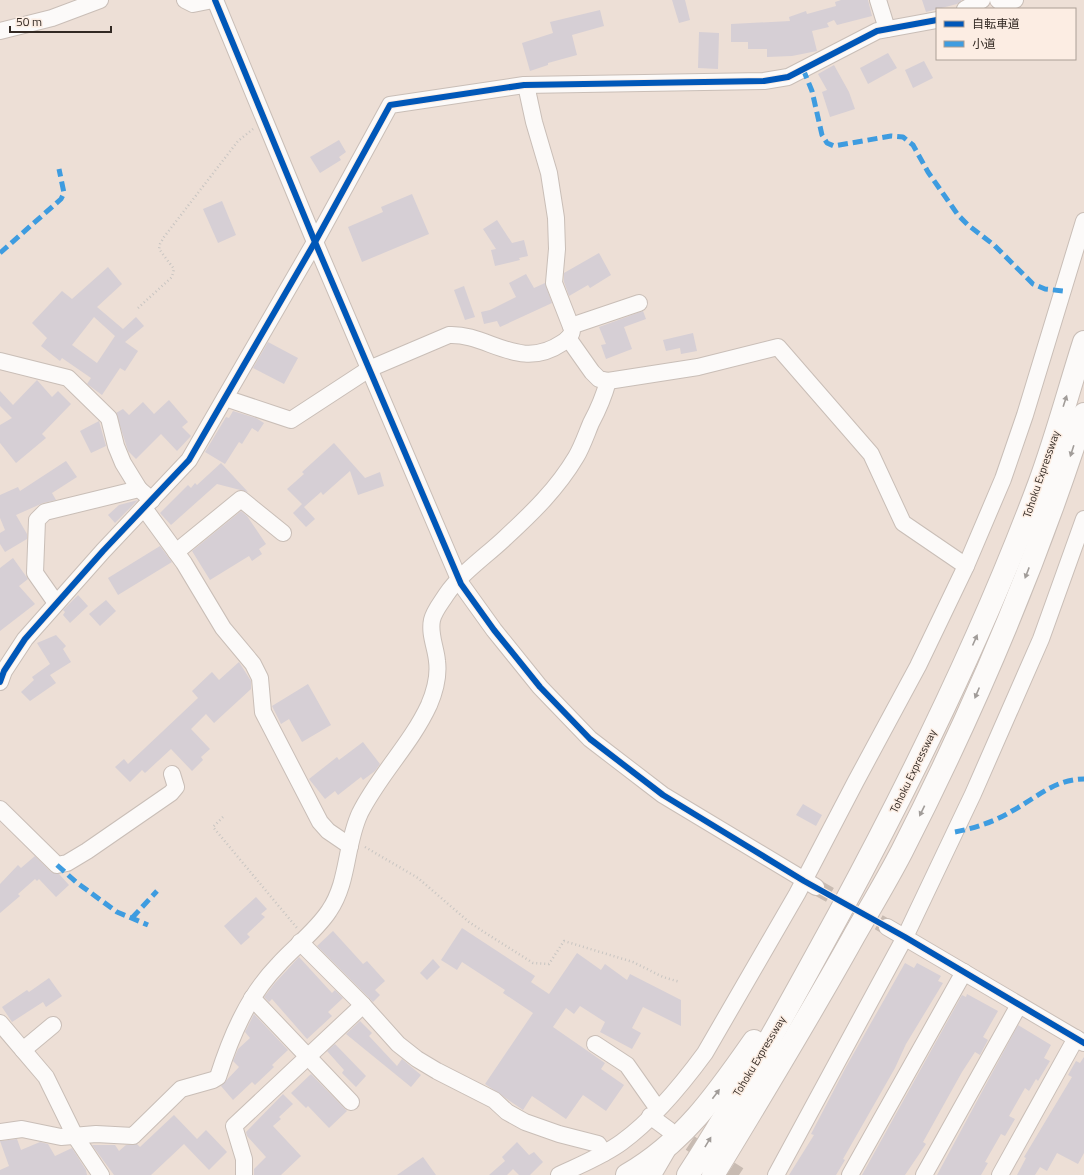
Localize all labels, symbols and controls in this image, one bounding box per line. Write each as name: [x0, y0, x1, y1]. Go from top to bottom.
scale bar: [10, 8, 111, 34]
legend: [936, 8, 1076, 60]
text: 50 m: [16, 12, 42, 31]
text: 自転車道: [972, 14, 1020, 33]
text: 小道: [972, 34, 996, 53]
one-way arrow: [1062, 395, 1068, 407]
street label: Tohoku Expressway: [1019, 428, 1064, 520]
one-way arrow: [1069, 445, 1075, 457]
one-way arrow: [1024, 567, 1030, 579]
one-way arrow: [972, 634, 978, 646]
one-way arrow: [974, 688, 980, 700]
street label: Tohoku Expressway: [886, 726, 940, 816]
one-way arrow: [919, 805, 925, 816]
street label: Tohoku Expressway: [729, 1012, 790, 1099]
one-way arrow: [712, 1088, 721, 1099]
one-way arrow: [705, 1136, 712, 1148]

